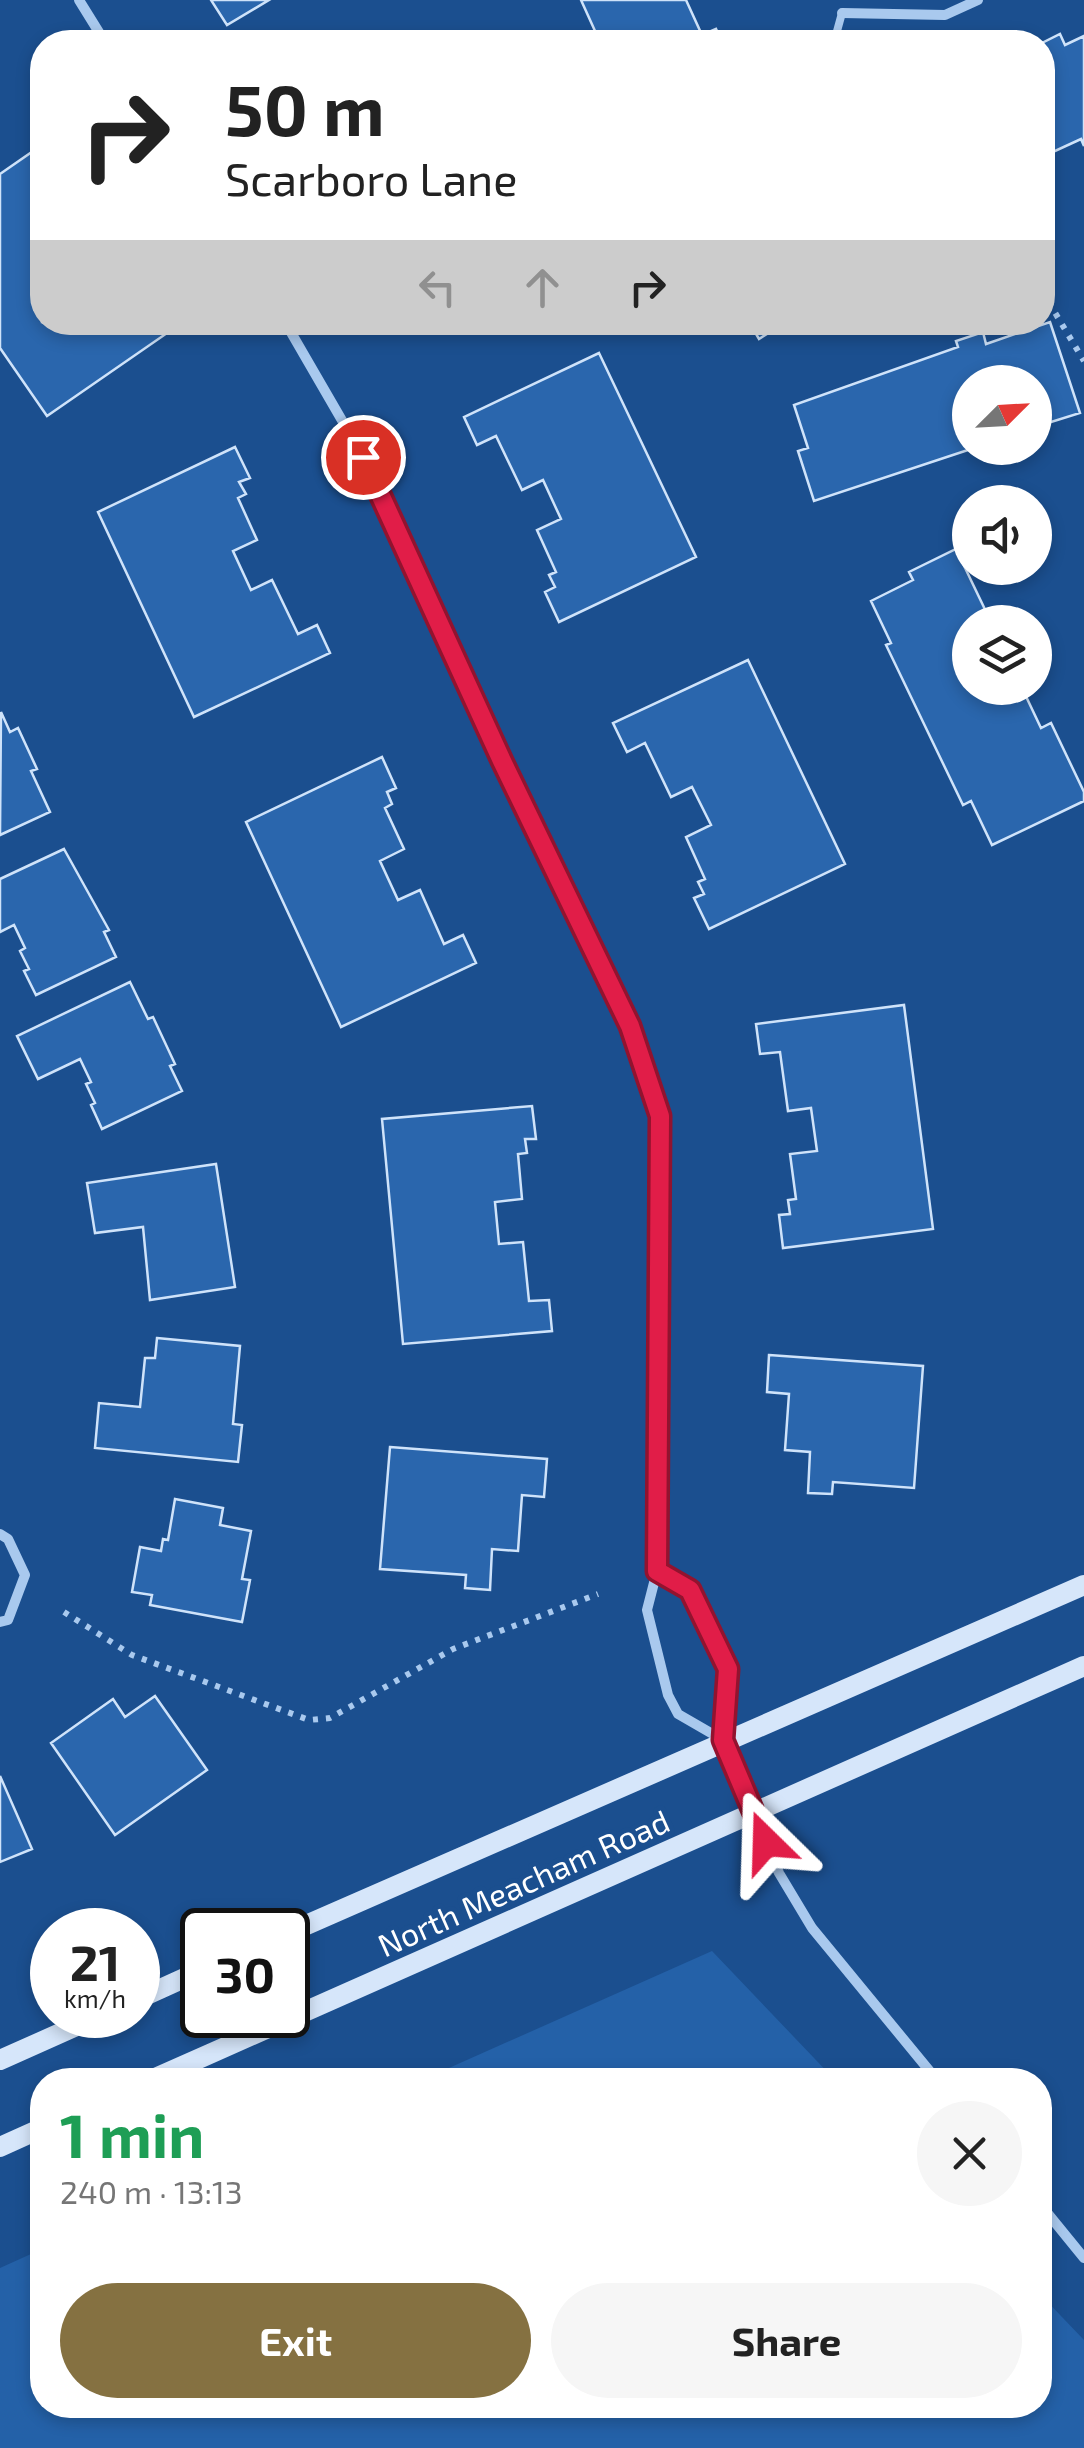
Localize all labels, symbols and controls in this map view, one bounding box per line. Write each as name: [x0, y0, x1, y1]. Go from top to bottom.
text: 50 m: [225, 66, 385, 150]
icon: right: [60, 70, 190, 200]
text: Scarboro Lane: [225, 151, 517, 205]
icon: left: [410, 260, 465, 315]
icon: ahead: [515, 260, 570, 315]
icon: right: [620, 260, 675, 315]
north arrow: [952, 365, 1052, 465]
map controls: [952, 365, 1052, 705]
pin: [321, 415, 406, 500]
icon: arrive: [336, 430, 391, 485]
button: sound: [952, 485, 1052, 585]
button: layers: [952, 605, 1052, 705]
position arrow: [714, 1790, 818, 1894]
street label: North Meacham Road: [371, 1801, 675, 1963]
speed limit sign: 30: [180, 1908, 310, 2038]
text: 21: [70, 1931, 120, 1991]
text: km/h: [64, 1983, 126, 2013]
text: 1 min: [60, 2098, 204, 2170]
button: close: [917, 2101, 1022, 2206]
text: 240 m · 13:13: [60, 2172, 243, 2210]
button: Exit: [60, 2283, 531, 2398]
button: Share: [551, 2283, 1022, 2398]

